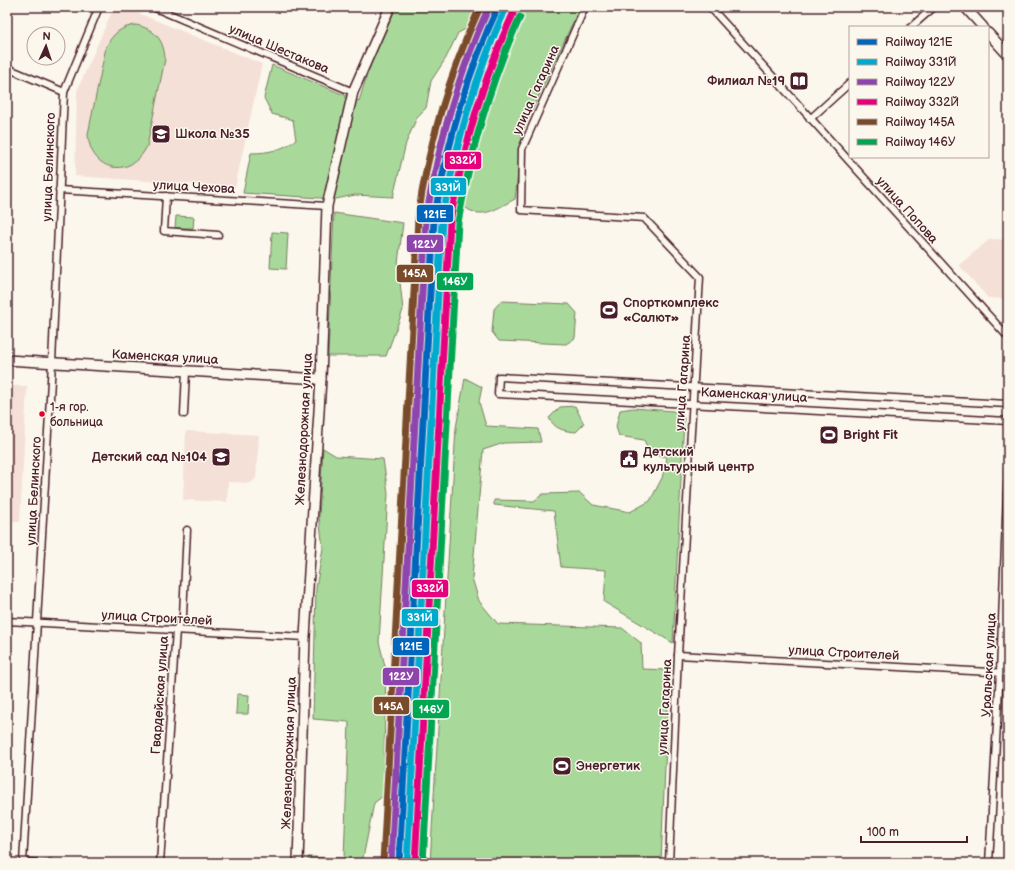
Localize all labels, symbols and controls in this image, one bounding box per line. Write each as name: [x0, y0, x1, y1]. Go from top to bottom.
street label: улица Шестакова: [227, 21, 332, 77]
north arrow: [26, 26, 66, 66]
legend: [849, 26, 989, 158]
text: N: [42, 30, 51, 43]
text: Railway 121Е: [885, 35, 953, 50]
street label: улица Гагарина: [509, 42, 563, 137]
text: Railway 331Й: [885, 55, 957, 70]
library icon: Филиал №19: [788, 70, 810, 92]
place label: Филиал №19: [707, 73, 785, 89]
text: Railway 122У: [885, 75, 955, 90]
text: Railway 332Й: [885, 95, 959, 110]
street label: улица Белинского: [39, 112, 59, 222]
text: Railway 145А: [885, 115, 955, 130]
school or university icon: Школа №35: [150, 123, 172, 145]
place label: Школа №35: [175, 126, 250, 142]
text: Railway 146У: [885, 135, 956, 150]
line badge: 332Й: [444, 151, 482, 170]
text: 332Й: [449, 153, 477, 167]
street label: улица Попова: [873, 173, 942, 247]
street label: улица Чехова: [152, 177, 236, 197]
line badge: 331Й: [430, 177, 467, 196]
text: 331Й: [435, 180, 461, 194]
line badge: 121Е: [416, 204, 454, 223]
text: 121Е: [424, 208, 446, 221]
line badge: 122У: [406, 234, 444, 253]
text: 122У: [413, 238, 437, 251]
line badge: 145А: [396, 264, 434, 283]
text: 145А: [403, 267, 427, 280]
line badge: 146У: [436, 272, 474, 291]
text: 146У: [443, 275, 467, 288]
place label: Спорткомплекс «Салют»: [623, 295, 719, 326]
sports icon: Спорткомплекс «Салют»: [598, 299, 620, 321]
street label: улица Гагарина: [672, 334, 694, 432]
street label: Каменская улица: [111, 346, 219, 368]
street label: Железнодорожная улица: [292, 352, 316, 506]
street label: Каменская улица: [700, 384, 808, 406]
place label: 1-я гор. больница: [50, 400, 103, 430]
marker: 1-я гор. больница: [37, 409, 47, 419]
sports icon: Bright Fit: [818, 424, 840, 446]
place label: Bright Fit: [843, 427, 898, 443]
street label: улица Белинского: [23, 436, 45, 546]
place label: Детский культурный центр: [643, 444, 755, 475]
school or university icon: Детский сад №104: [210, 446, 232, 468]
public building icon: Детский культурный центр: [618, 448, 640, 470]
place label: Детский сад №104: [92, 449, 207, 465]
line badge: 332Й: [411, 579, 449, 598]
text: 332Й: [416, 581, 444, 595]
street label: улица Строителей: [101, 607, 213, 629]
line badge: 331Й: [401, 608, 439, 627]
text: 331Й: [407, 610, 433, 624]
street label: Уральская улица: [978, 612, 1000, 718]
street label: Гвардейская улица: [148, 635, 172, 755]
line badge: 121Е: [392, 637, 430, 656]
text: 121Е: [400, 640, 422, 653]
street label: улица Строителей: [788, 642, 900, 664]
street label: улица Гагарина: [654, 658, 676, 756]
line badge: 122У: [382, 667, 420, 686]
text: 122У: [389, 670, 413, 683]
street label: Железнодорожная улица: [278, 676, 300, 830]
line badge: 145А: [373, 696, 410, 715]
line badge: 146У: [412, 699, 450, 719]
text: 145А: [379, 700, 403, 713]
text: 146У: [419, 703, 443, 716]
sports icon: Энергетик: [551, 755, 573, 777]
place label: Энергетик: [576, 758, 641, 774]
scale bar: [861, 818, 967, 844]
text: 100 m: [867, 825, 899, 840]

